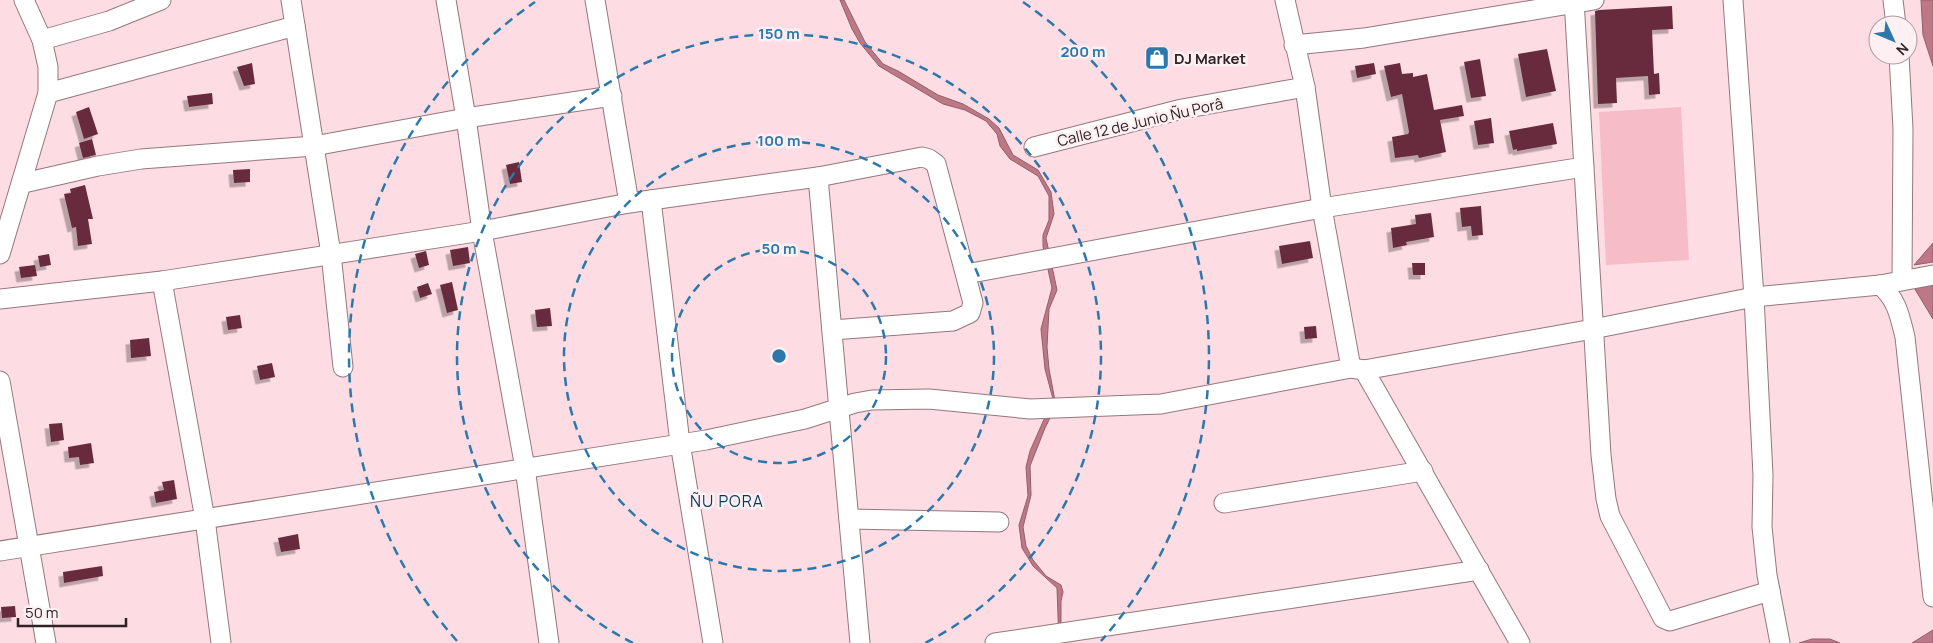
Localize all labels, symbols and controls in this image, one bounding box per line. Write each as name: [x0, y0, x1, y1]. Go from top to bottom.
north arrow: [1868, 15, 1918, 65]
text: 150 m: [758, 23, 800, 44]
text: N: [1892, 39, 1913, 60]
text: 200 m: [1060, 41, 1106, 62]
shop icon: DJ Market: [1144, 45, 1170, 71]
place label: DJ Market: [1174, 48, 1246, 69]
street label: Calle 12 de Junio Ñu Porâ: [1055, 93, 1225, 151]
text: 100 m: [758, 130, 800, 151]
text: 50 m: [761, 238, 797, 259]
centre of rings: [770, 347, 788, 365]
district label: ÑU PORA: [690, 490, 764, 512]
scale bar: [18, 596, 125, 628]
text: 50 m: [25, 602, 59, 623]

